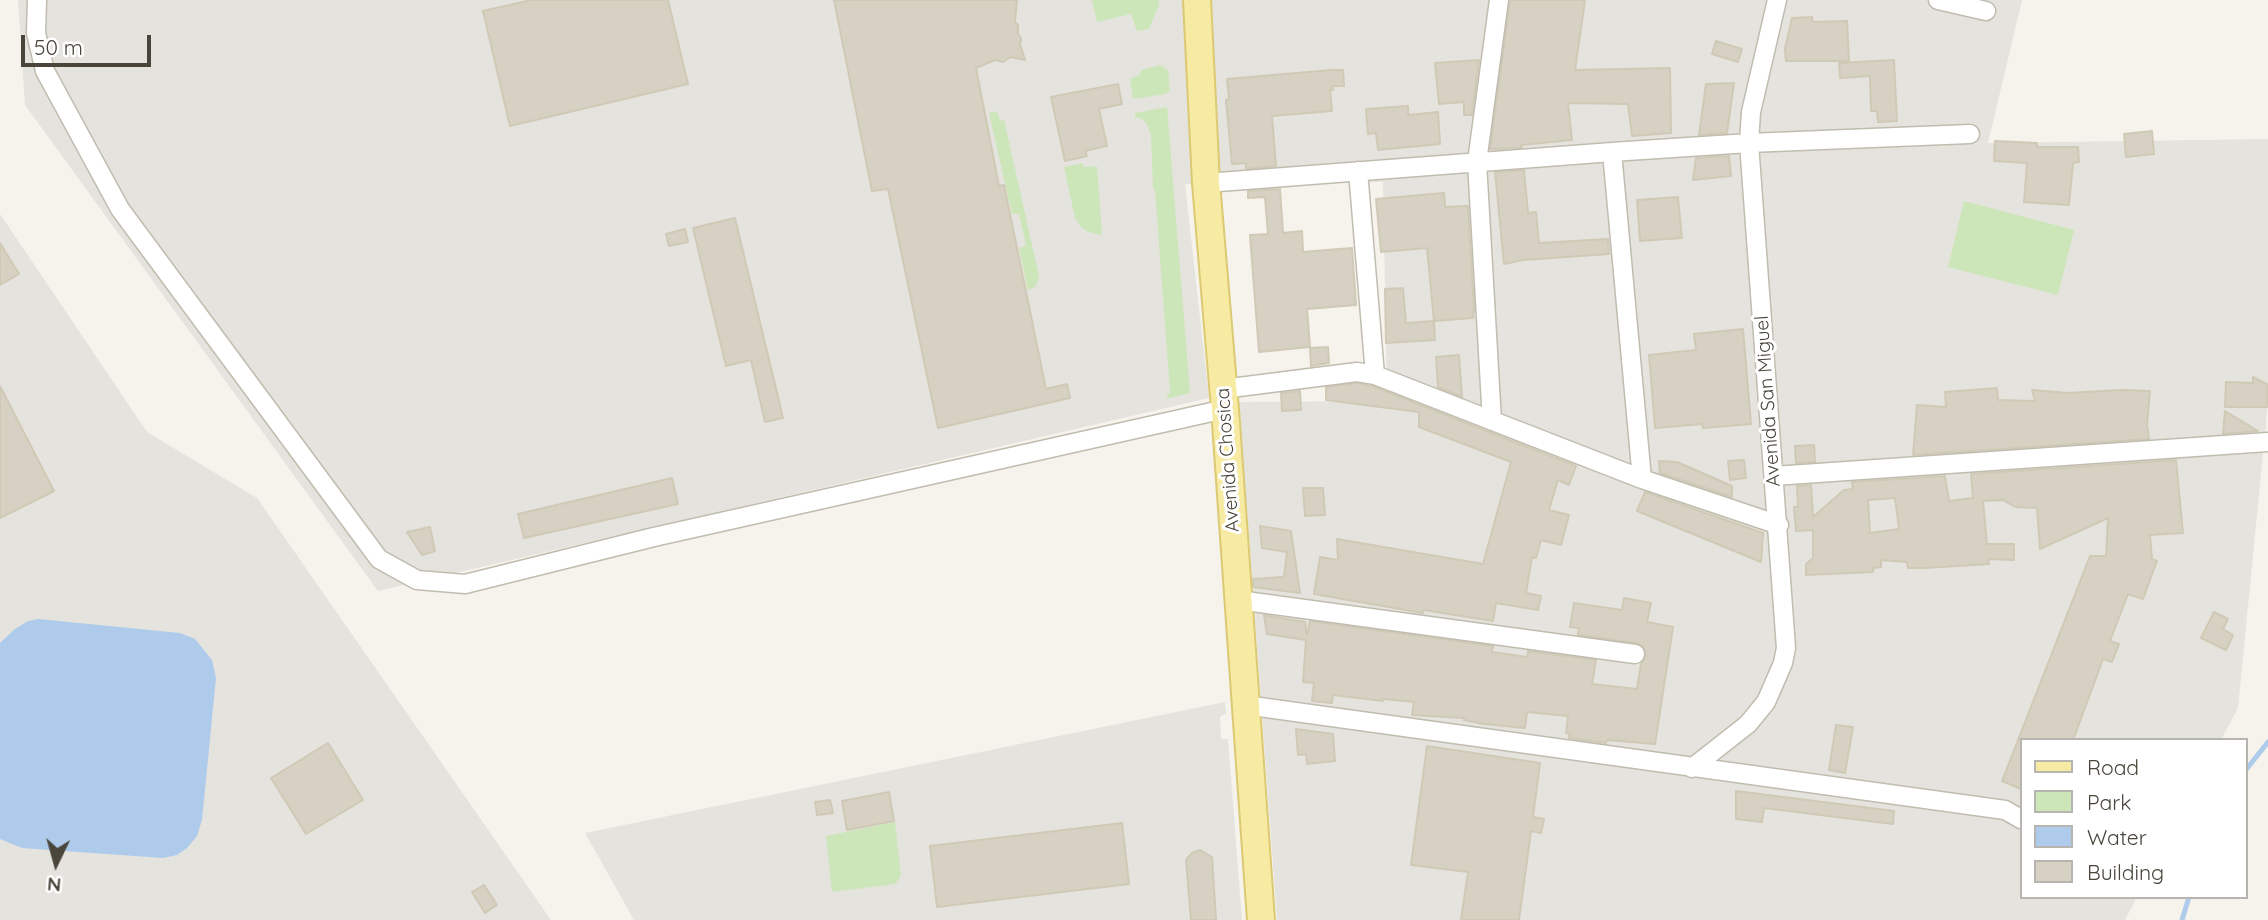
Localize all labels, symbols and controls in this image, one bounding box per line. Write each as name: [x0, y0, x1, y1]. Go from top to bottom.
scale bar: [24, 21, 154, 65]
text: 50 m: [34, 34, 83, 60]
street label: Avenida San Miguel: [1751, 315, 1785, 487]
street label: Avenida Chosica: [1212, 387, 1244, 533]
legend: [2020, 738, 2247, 899]
text: Road: [2087, 754, 2139, 780]
text: Park: [2087, 789, 2131, 815]
text: Water: [2087, 824, 2147, 850]
north arrow: [21, 829, 91, 899]
text: Building: [2087, 859, 2164, 885]
text: N: [46, 872, 62, 897]

